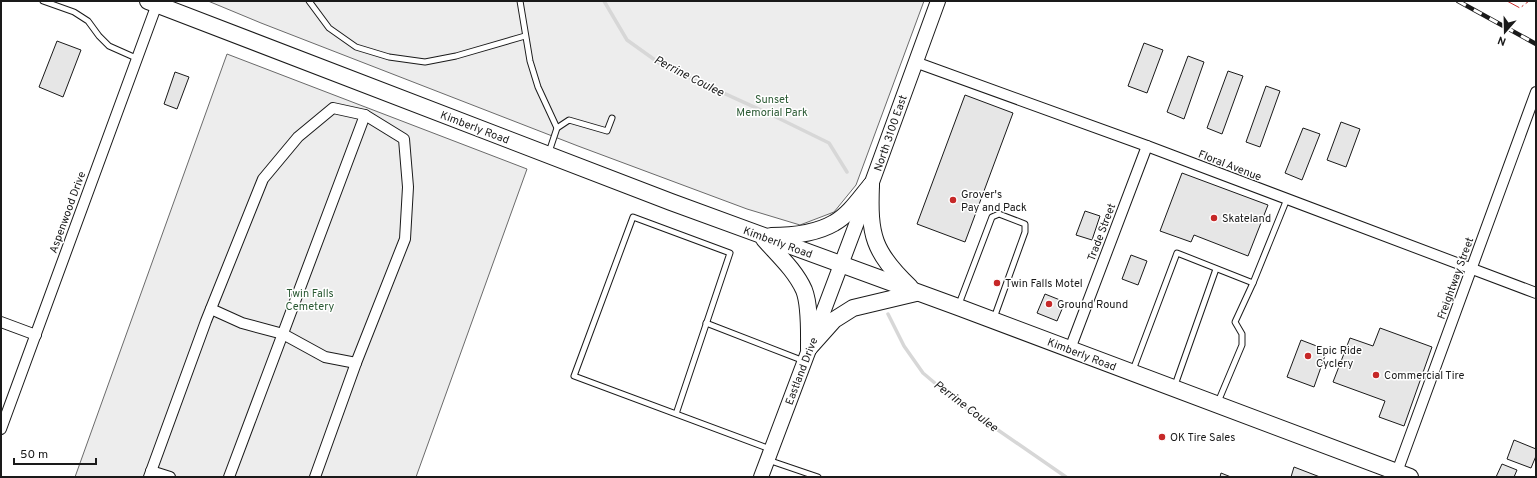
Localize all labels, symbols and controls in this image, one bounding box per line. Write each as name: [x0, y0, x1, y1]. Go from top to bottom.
north arrow: [1485, 12, 1525, 52]
text: N: [1496, 33, 1508, 48]
water label: Perrine Coulee: [651, 52, 727, 102]
park label: Sunset Memorial Park: [736, 93, 808, 120]
street label: North 3100 East: [871, 93, 911, 173]
street label: Kimberly Road: [438, 108, 511, 148]
street label: Floral Avenue: [1196, 147, 1263, 184]
street label: Aspenwood Drive: [47, 169, 89, 255]
place label: Grover's Pay and Pack: [961, 188, 1027, 215]
marker: Grover's Pay and Pack: [948, 195, 958, 205]
street label: Trade Street: [1085, 202, 1119, 263]
place label: Skateland: [1222, 212, 1271, 226]
marker: Skateland: [1209, 213, 1219, 223]
street label: Kimberly Road: [741, 224, 814, 262]
street label: Freightway Street: [1435, 235, 1477, 321]
place label: Twin Falls Motel: [1005, 277, 1083, 291]
marker: Twin Falls Motel: [992, 278, 1002, 288]
park label: Twin Falls Cemetery: [286, 287, 335, 314]
place label: Ground Round: [1057, 298, 1128, 312]
marker: Ground Round: [1044, 299, 1054, 309]
street label: Eastland Drive: [783, 335, 821, 407]
street label: Kimberly Road: [1045, 335, 1118, 375]
place label: Epic Ride Cyclery: [1316, 344, 1362, 371]
marker: Epic Ride Cyclery: [1303, 351, 1313, 361]
place label: Commercial Tire: [1384, 369, 1465, 383]
marker: Commercial Tire: [1371, 370, 1381, 380]
water label: Perrine Coulee: [930, 377, 1001, 437]
place label: OK Tire Sales: [1170, 431, 1235, 445]
marker: OK Tire Sales: [1157, 432, 1167, 442]
scale bar: [14, 440, 96, 466]
text: 50 m: [20, 447, 48, 463]

